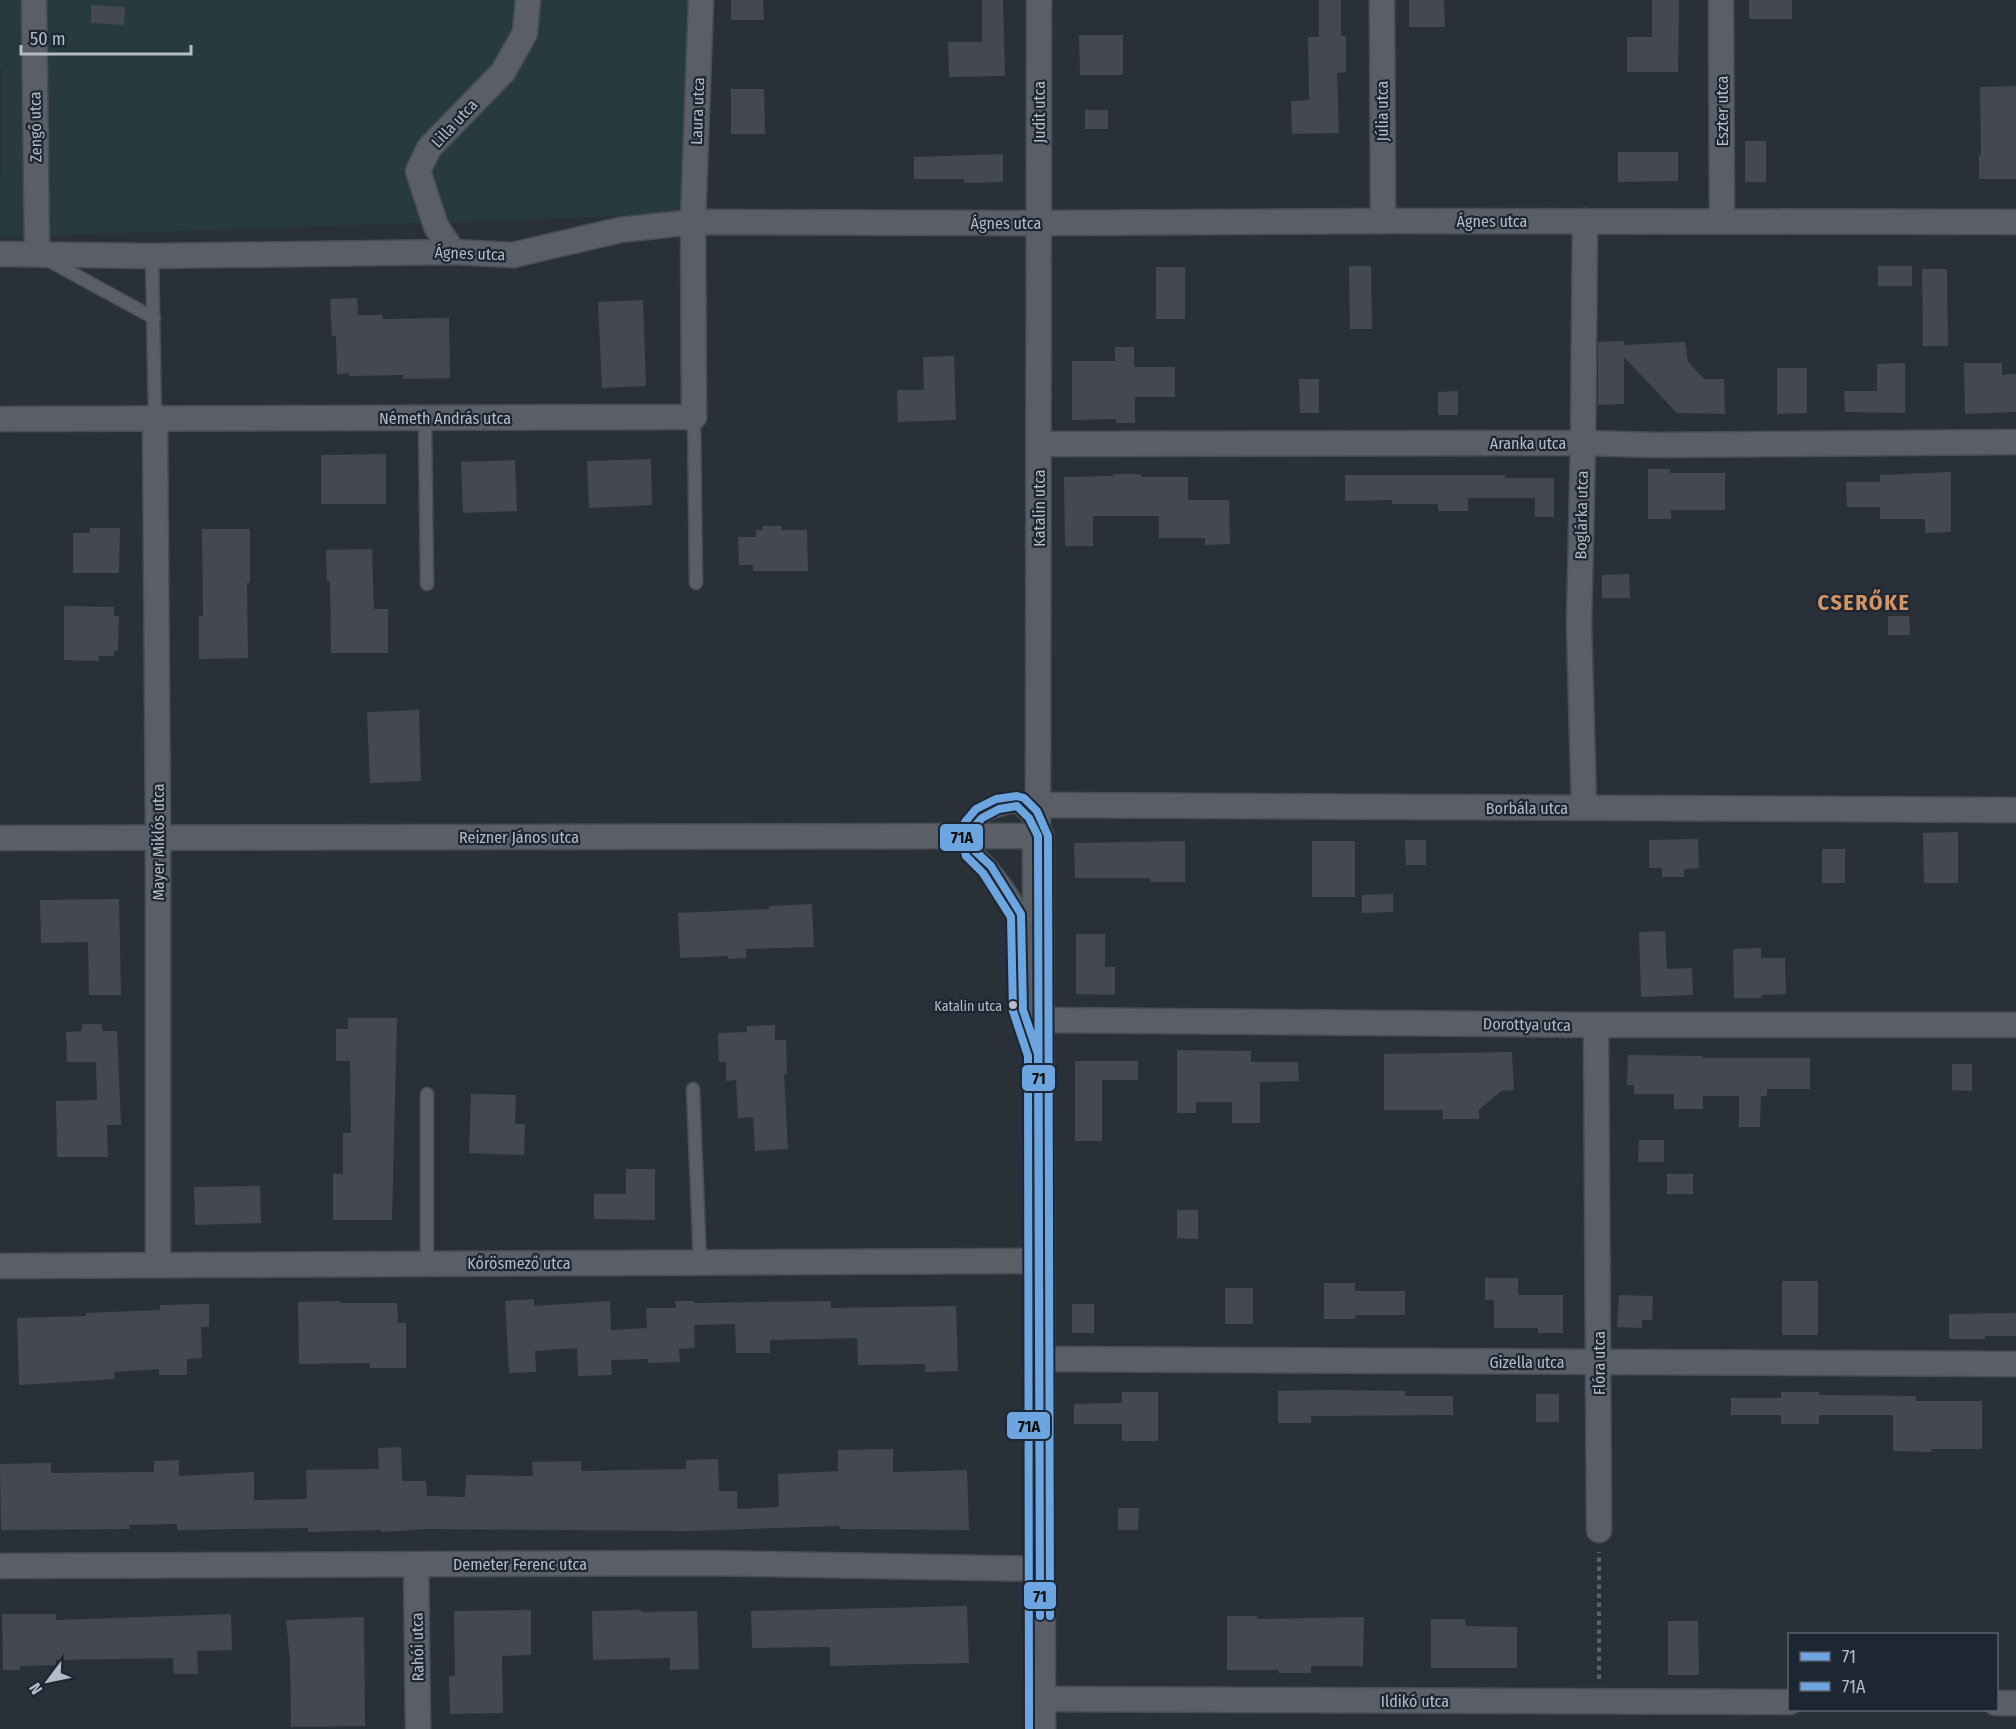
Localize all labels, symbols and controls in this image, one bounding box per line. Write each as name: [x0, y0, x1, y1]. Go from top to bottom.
scale bar: [21, 18, 190, 56]
text: 50 m: [30, 28, 66, 50]
street label: Eszter utca: [1713, 75, 1732, 146]
street label: Laura utca: [687, 77, 708, 145]
street label: Judit utca: [1030, 81, 1049, 143]
street label: Júlia utca: [1373, 81, 1392, 141]
street label: Zengő utca: [25, 91, 46, 163]
street label: Lilla utca: [427, 95, 482, 151]
street label: Ágnes utca: [1457, 212, 1528, 231]
street label: Ágnes utca: [971, 214, 1042, 233]
street label: Ágnes utca: [434, 243, 506, 264]
street label: Németh András utca: [379, 409, 511, 428]
street label: Aranka utca: [1490, 434, 1566, 453]
street label: Katalin utca: [1030, 469, 1049, 547]
street label: Boglárka utca: [1571, 470, 1592, 560]
district label: CSERŐKE: [1818, 589, 1910, 616]
street label: Mayer Miklós utca: [149, 783, 168, 901]
street label: Borbála utca: [1486, 799, 1568, 818]
line badge: 71A: [939, 823, 984, 852]
street label: Reizner János utca: [459, 828, 579, 847]
text: 71A: [951, 828, 973, 847]
place label: Katalin utca: [934, 998, 1002, 1015]
marker: Katalin utca: [1007, 999, 1019, 1011]
street label: Dorottya utca: [1483, 1014, 1571, 1035]
line badge: 71: [1021, 1064, 1056, 1092]
text: 71: [1032, 1069, 1046, 1088]
street label: Kőrösmező utca: [467, 1254, 571, 1273]
street label: Flóra utca: [1590, 1331, 1609, 1395]
street label: Gizella utca: [1489, 1353, 1565, 1372]
line badge: 71A: [1006, 1411, 1051, 1440]
text: 71A: [1018, 1417, 1040, 1436]
street label: Demeter Ferenc utca: [453, 1555, 587, 1574]
line badge: 71: [1023, 1581, 1057, 1610]
text: 71: [1033, 1587, 1047, 1606]
street label: Rahói utca: [407, 1612, 428, 1682]
legend: [1788, 1633, 1998, 1711]
text: 71: [1842, 1646, 1856, 1668]
north arrow: [18, 1651, 78, 1711]
text: 71A: [1842, 1676, 1866, 1698]
text: N: [25, 1680, 46, 1698]
street label: Ildikó utca: [1381, 1692, 1449, 1711]

